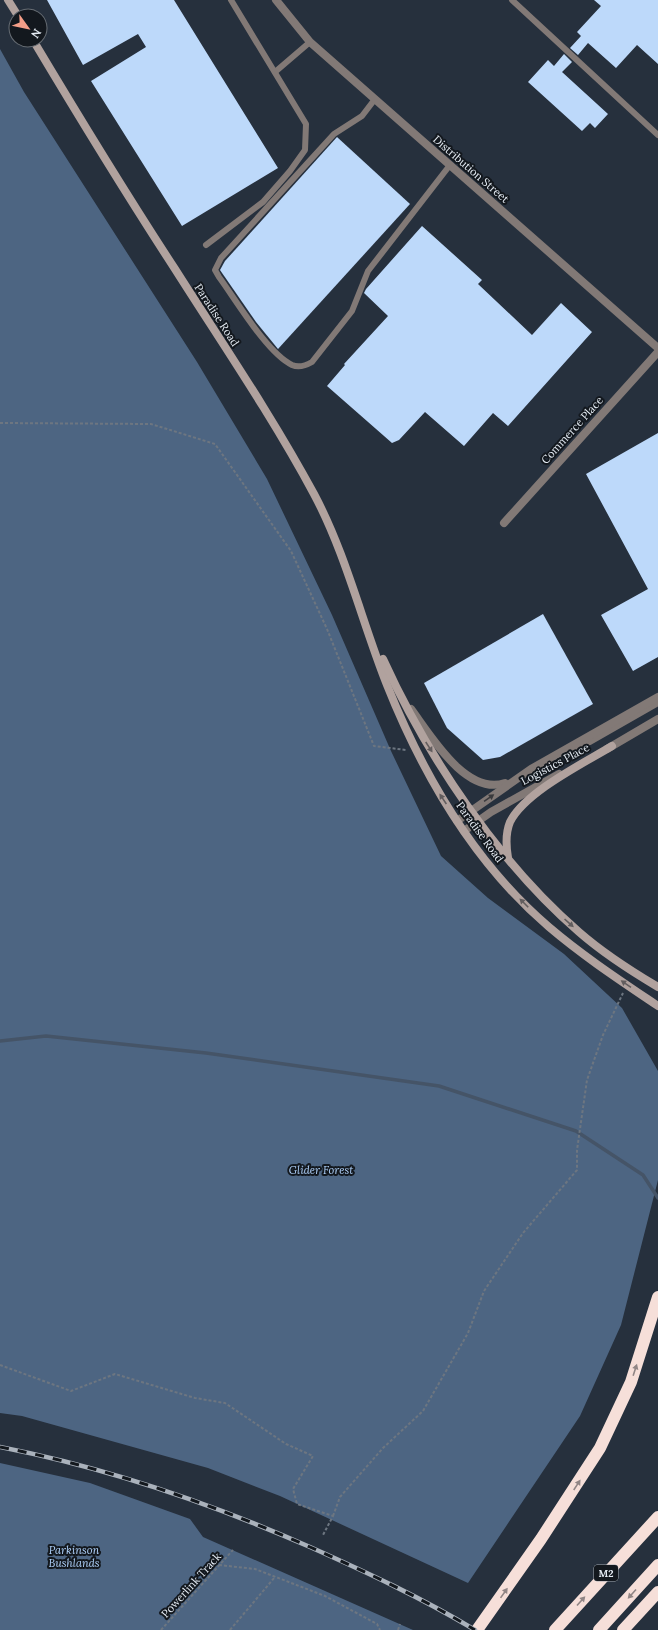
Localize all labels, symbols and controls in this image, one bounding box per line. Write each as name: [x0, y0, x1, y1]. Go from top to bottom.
north arrow: [8, 8, 48, 48]
text: N: [28, 26, 45, 41]
street label: Distribution Street: [430, 132, 512, 206]
street label: Paradise Road: [192, 281, 243, 349]
street label: Commerce Place: [538, 393, 606, 467]
street label: Logistics Place: [518, 740, 592, 788]
one-way arrow: [425, 742, 433, 752]
one-way arrow: [439, 794, 447, 804]
one-way arrow: [483, 794, 494, 802]
street label: Paradise Road: [453, 799, 507, 865]
one-way arrow: [519, 898, 529, 908]
one-way arrow: [564, 918, 574, 928]
one-way arrow: [620, 980, 631, 988]
park label: Glider Forest: [289, 1163, 353, 1177]
one-way arrow: [632, 1363, 638, 1375]
one-way arrow: [573, 1480, 581, 1490]
park label: Parkinson Bushlands: [48, 1543, 100, 1570]
street label: Powerlink Track: [158, 1549, 224, 1620]
road number: M2: [594, 1565, 618, 1581]
one-way arrow: [500, 1587, 508, 1598]
one-way arrow: [627, 1588, 636, 1599]
one-way arrow: [576, 1596, 586, 1606]

